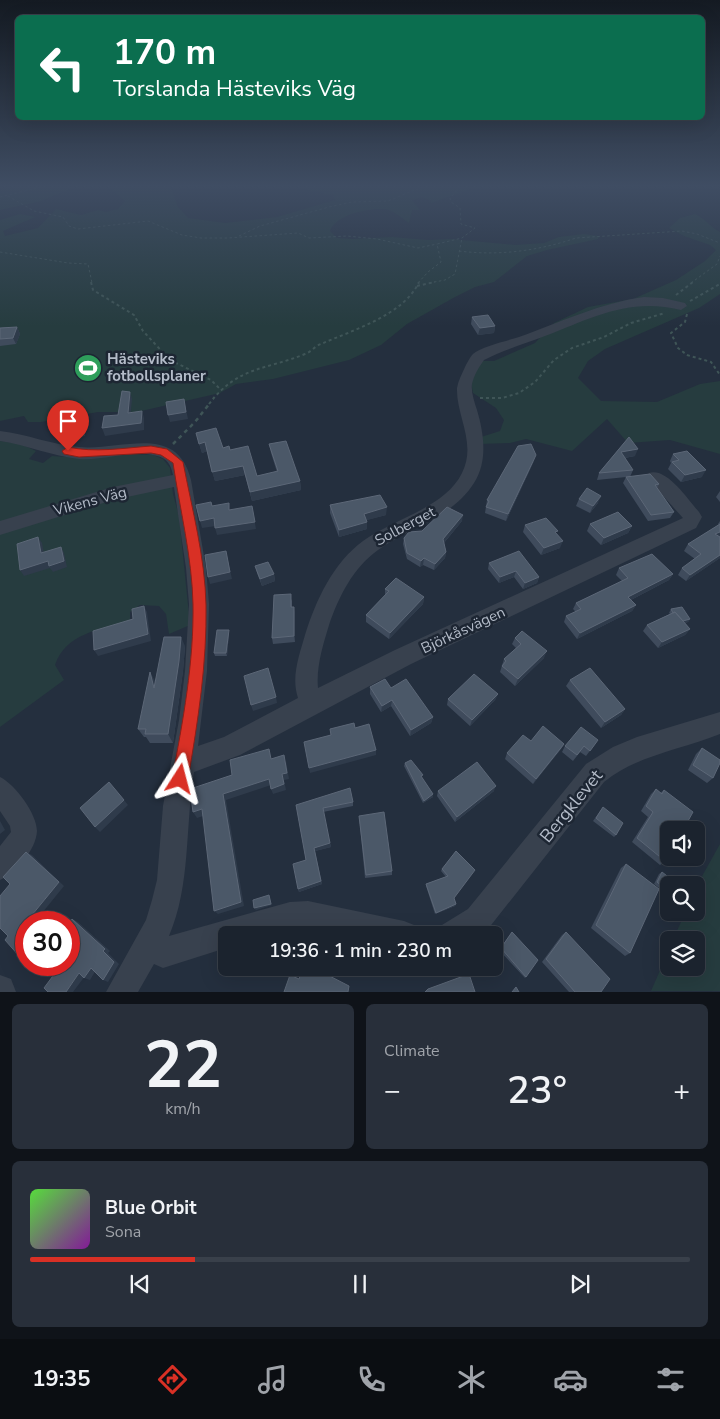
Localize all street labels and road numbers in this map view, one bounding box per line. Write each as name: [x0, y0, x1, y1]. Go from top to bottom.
street label: Vikens Väg: [50, 482, 129, 521]
street label: Solberget: [371, 501, 439, 550]
street label: Björkåsvägen: [418, 602, 508, 658]
street label: Bergklevet: [534, 764, 608, 847]

